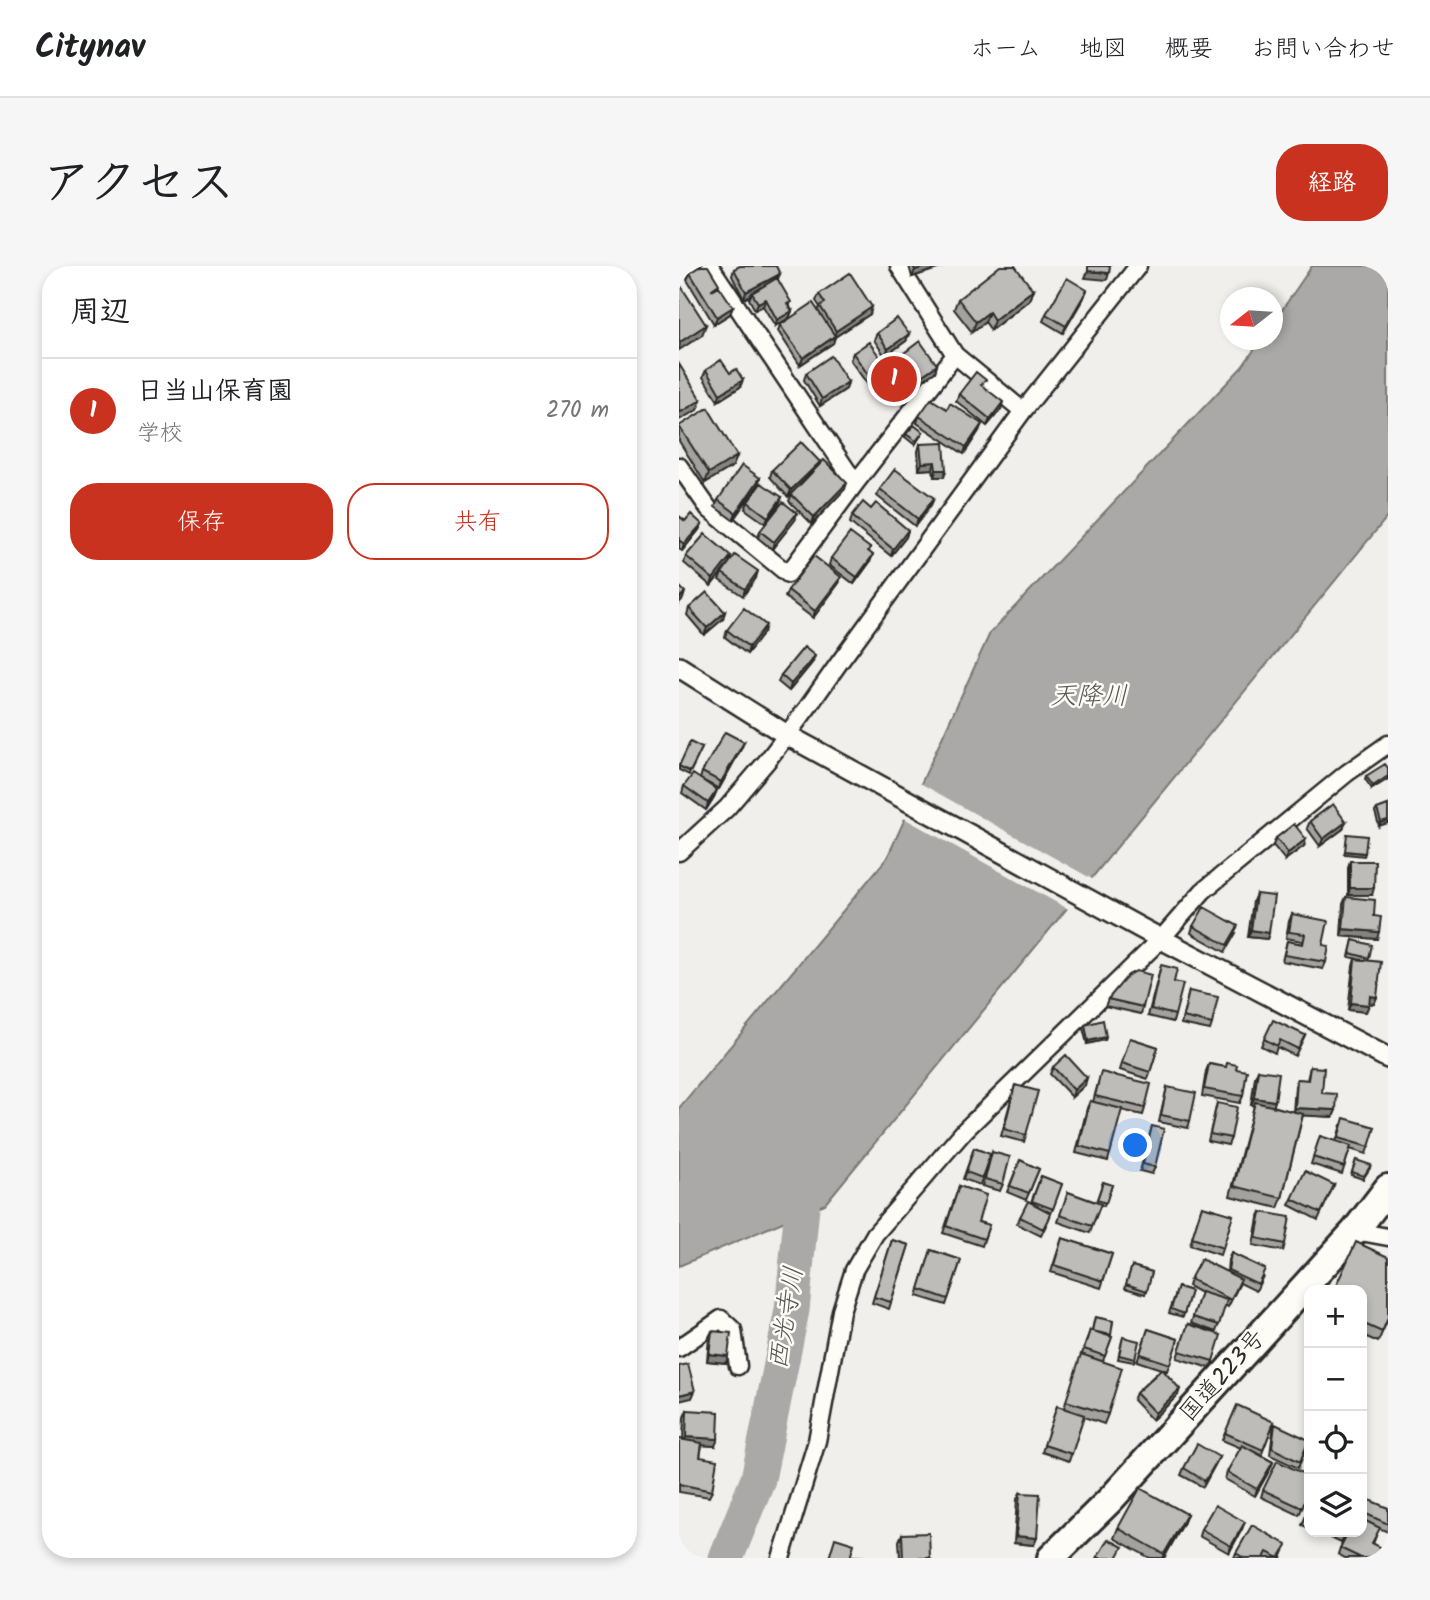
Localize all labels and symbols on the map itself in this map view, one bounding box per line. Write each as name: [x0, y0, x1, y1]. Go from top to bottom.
north arrow: [1220, 287, 1283, 350]
pin: 1: [871, 353, 917, 405]
water label: 天降川: [1050, 676, 1128, 718]
your location: [1118, 1128, 1152, 1162]
water label: 西光寺川: [758, 1263, 816, 1373]
street label: 国道223号: [1171, 1321, 1275, 1431]

